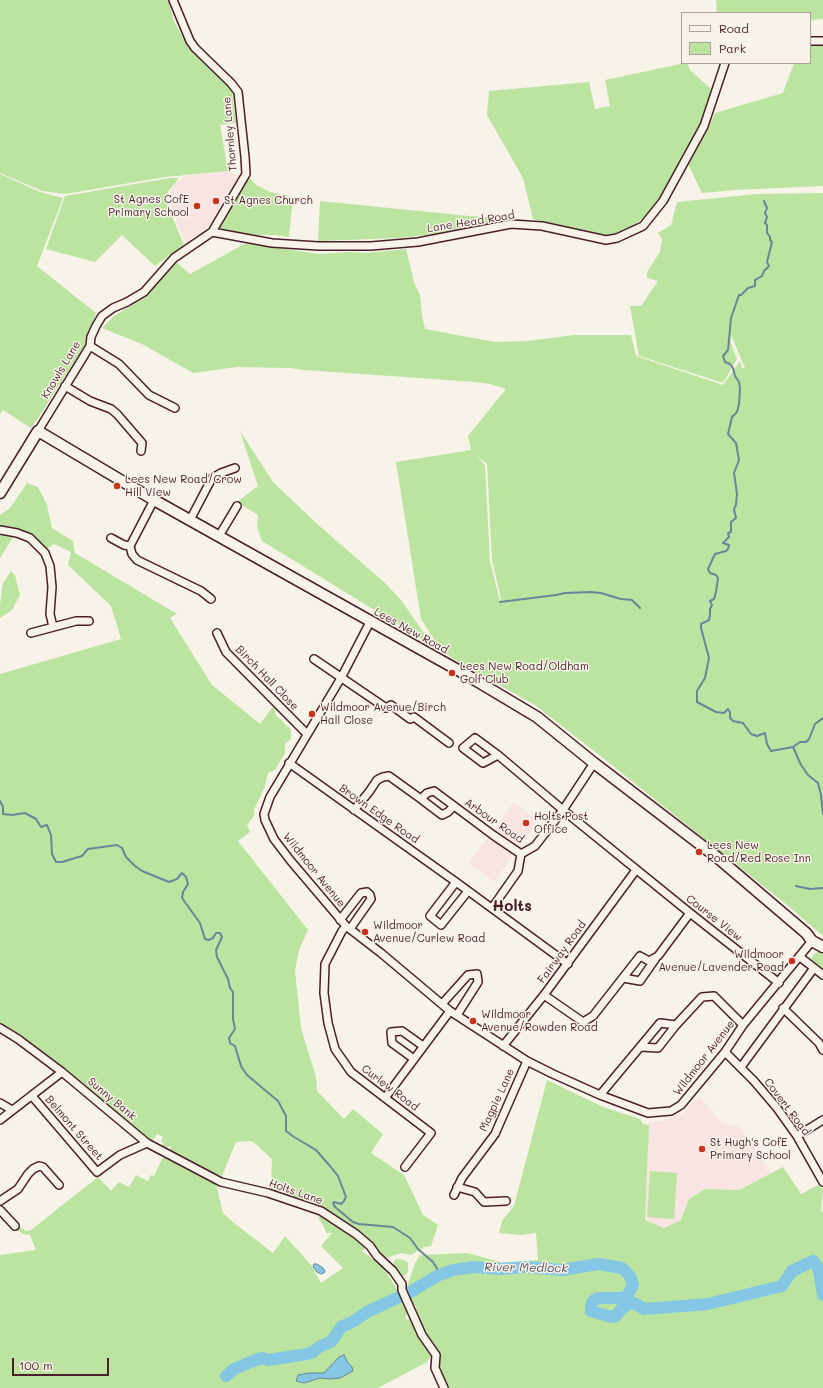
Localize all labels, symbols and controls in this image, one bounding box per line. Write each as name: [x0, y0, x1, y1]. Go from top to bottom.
legend: [681, 12, 811, 64]
text: Road: [719, 20, 749, 36]
text: Park: [719, 40, 746, 56]
street label: Thornley Lane: [220, 96, 240, 172]
place label: St Agnes CofE Primary School: [108, 193, 189, 219]
place label: St Agnes Church: [224, 194, 313, 208]
marker: St Agnes Church: [211, 196, 221, 206]
marker: St Agnes CofE Primary School: [192, 201, 202, 211]
street label: Lane Head Road: [426, 209, 516, 235]
street label: Knowls Lane: [39, 339, 83, 401]
place label: Lees New Road/Crow Hill View: [125, 473, 242, 499]
marker: Lees New Road/Crow Hill View: [112, 481, 122, 491]
street label: Lees New Road: [372, 605, 450, 657]
street label: Birch Hall Close: [233, 643, 301, 713]
place label: Lees New Road/Oldham Golf Club: [460, 660, 589, 686]
marker: Lees New Road/Oldham Golf Club: [447, 668, 457, 678]
place label: Wildmoor Avenue/Birch Hall Close: [320, 701, 446, 727]
marker: Wildmoor Avenue/Birch Hall Close: [307, 709, 317, 719]
street label: Brown Edge Road: [337, 782, 421, 846]
street label: Arbour Road: [462, 796, 526, 846]
place label: Holts Post Office: [534, 810, 588, 836]
marker: Holts Post Office: [521, 818, 531, 828]
street label: Wildmoor Avenue: [280, 830, 348, 910]
place label: Lees New Road/Red Rose Inn: [707, 839, 811, 865]
marker: Lees New Road/Red Rose Inn: [694, 847, 704, 857]
street label: Course View: [683, 892, 745, 944]
district label: Holts: [492, 897, 532, 915]
street label: Fairway Road: [535, 918, 589, 986]
place label: Wildmoor Avenue/Curlew Road: [373, 919, 485, 945]
marker: Wildmoor Avenue/Curlew Road: [360, 927, 370, 937]
place label: Wildmoor Avenue/Lavender Road: [659, 948, 784, 974]
marker: Wildmoor Avenue/Lavender Road: [787, 956, 797, 966]
place label: Wildmoor Avenue/Rowden Road: [481, 1008, 598, 1034]
marker: Wildmoor Avenue/Rowden Road: [468, 1016, 478, 1026]
street label: Wildmoor Avenue: [671, 1018, 737, 1098]
street label: Curlew Road: [359, 1062, 421, 1114]
street label: Magpie Lane: [477, 1066, 517, 1134]
street label: Sunny Bank: [85, 1075, 139, 1123]
street label: Covert Road: [761, 1076, 813, 1138]
street label: Belmont Street: [42, 1093, 106, 1163]
place label: St Hugh's CofE Primary School: [710, 1136, 791, 1162]
marker: St Hugh's CofE Primary School: [697, 1144, 707, 1154]
street label: Holts Lane: [267, 1177, 325, 1207]
water label: River Medlock: [484, 1260, 568, 1276]
scale bar: [14, 1350, 111, 1376]
text: 100 m: [19, 1357, 53, 1373]

